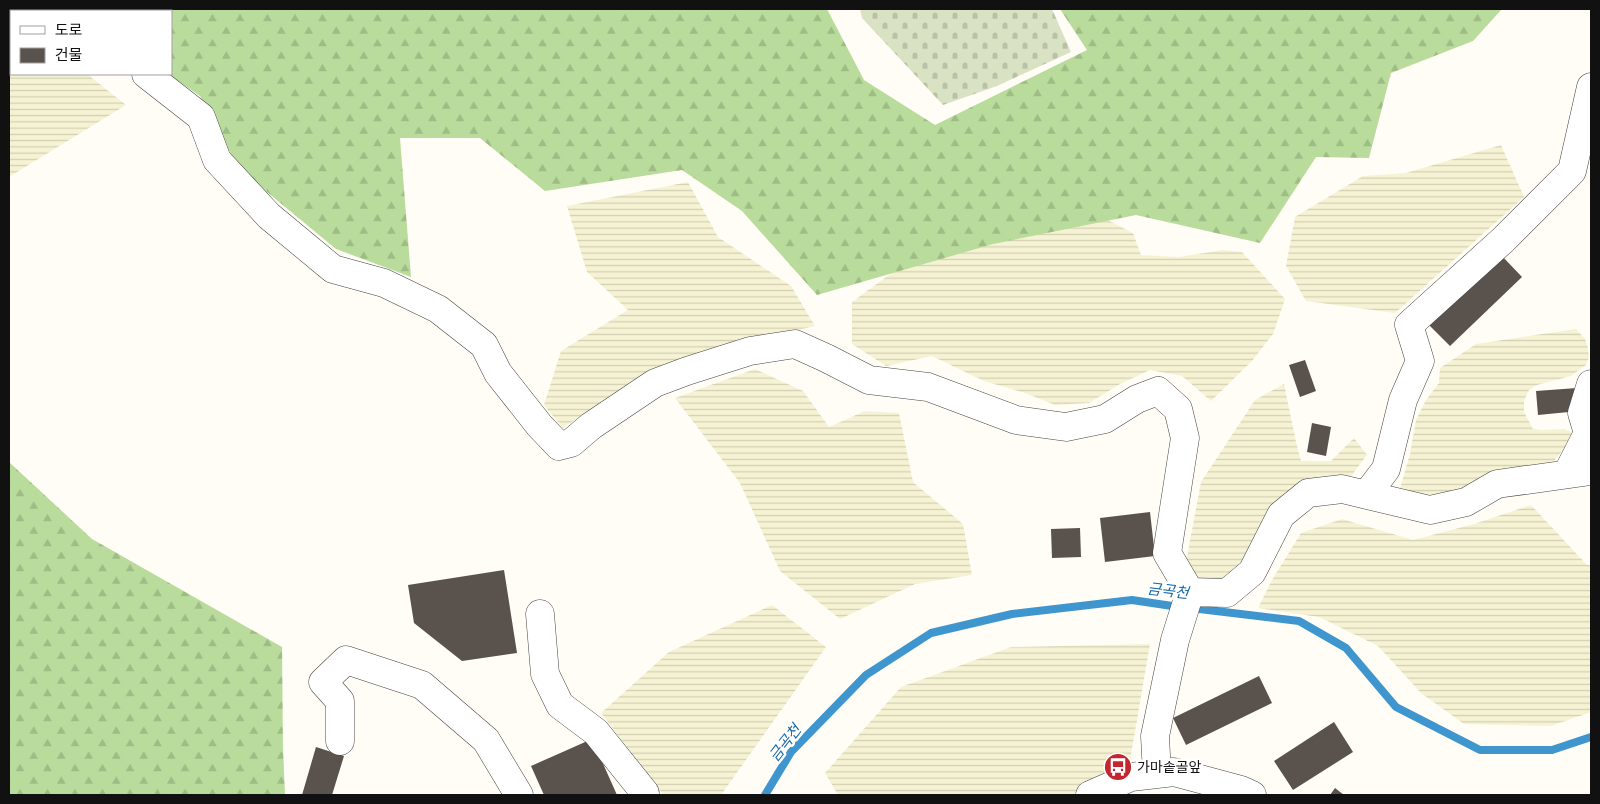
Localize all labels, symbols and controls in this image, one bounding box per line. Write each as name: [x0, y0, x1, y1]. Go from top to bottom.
legend: [10, 10, 172, 75]
text: 도로: [55, 20, 83, 39]
text: 건물: [55, 45, 83, 64]
water label: 금곡천: [1146, 579, 1192, 603]
water label: 금곡천: [764, 719, 806, 765]
bus stop icon: 가마솥골앞: [1103, 752, 1133, 782]
place label: 가마솥골앞: [1137, 758, 1202, 776]

